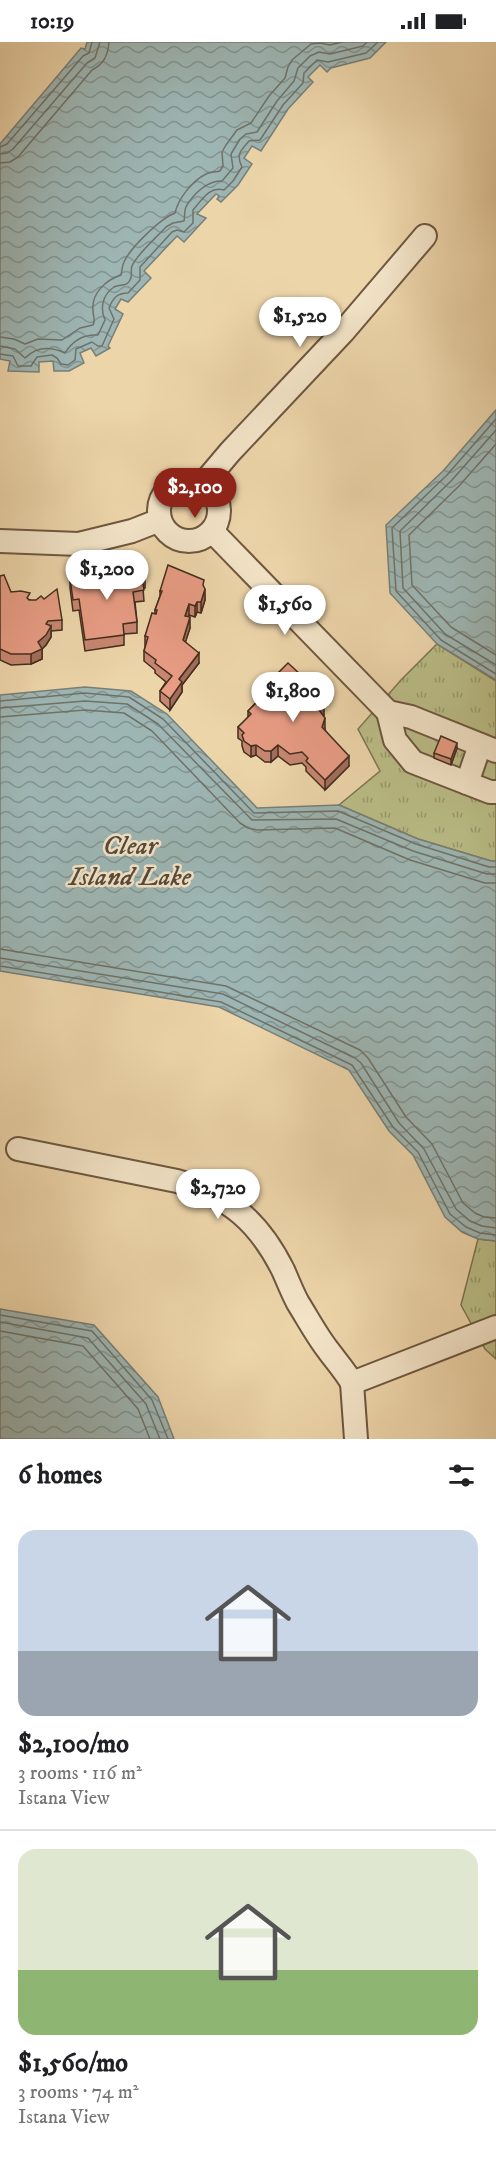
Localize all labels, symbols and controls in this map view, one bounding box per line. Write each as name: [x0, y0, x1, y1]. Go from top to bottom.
text: 10:19: [30, 8, 75, 35]
pin: $1,520: [251, 297, 349, 348]
text: $1,520: [273, 304, 327, 329]
pin: $2,100: [146, 468, 244, 519]
text: $2,100: [167, 475, 223, 500]
pin: $1,200: [58, 550, 156, 601]
text: $1,200: [80, 557, 135, 582]
pin: $1,560: [236, 585, 334, 636]
text: $1,560: [258, 592, 312, 617]
pin: $1,800: [244, 672, 342, 723]
text: $1,800: [265, 679, 321, 704]
water label: Clear Island Lake: [67, 829, 192, 894]
pin: $2,720: [169, 1169, 267, 1220]
text: $2,720: [190, 1176, 246, 1201]
text: 6 homes: [18, 1459, 102, 1492]
icon: filters: [445, 1459, 478, 1492]
icon: home: [194, 1569, 302, 1677]
text: $2,100/mo: [18, 1728, 129, 1761]
text: 3 rooms · 116 m²: [18, 1761, 142, 1786]
text: Istana View: [18, 1786, 110, 1811]
icon: home: [194, 1888, 302, 1996]
text: $1,560/mo: [18, 2047, 128, 2080]
text: 3 rooms · 74 m²: [18, 2080, 139, 2105]
text: Istana View: [18, 2105, 110, 2130]

